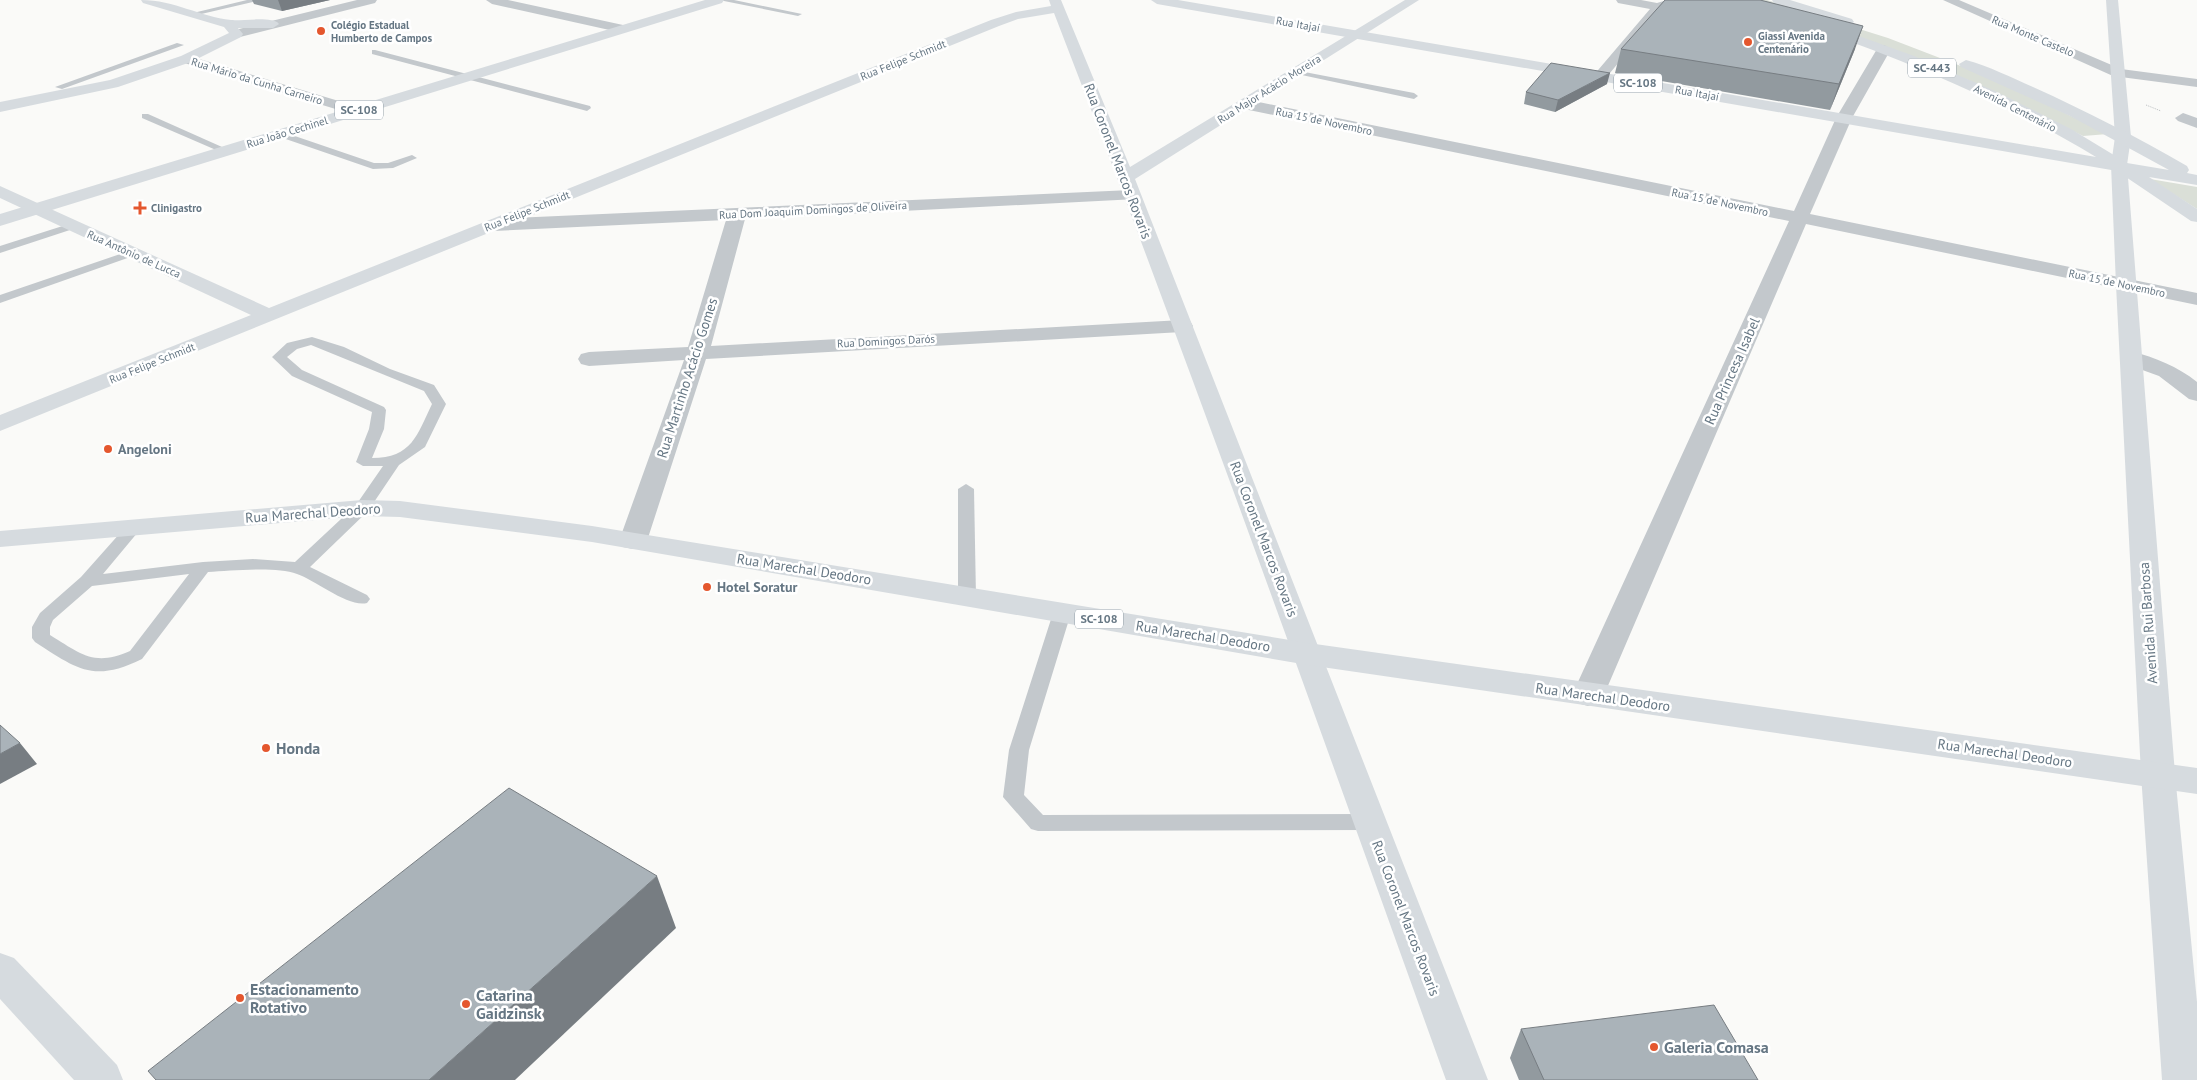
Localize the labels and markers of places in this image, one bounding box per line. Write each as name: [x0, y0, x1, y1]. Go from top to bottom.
place label: Colégio Estadual Humberto de Campos: [331, 18, 432, 45]
marker: Colégio Estadual Humberto de Campos: [315, 25, 327, 37]
place label: Giassi Avenida Centenário: [1758, 29, 1825, 56]
marker: Giassi Avenida Centenário: [1742, 36, 1754, 48]
marker: Clinigastro: [133, 201, 147, 215]
place label: Clinigastro: [151, 201, 202, 215]
place label: Angeloni: [118, 440, 172, 458]
marker: Angeloni: [102, 443, 114, 455]
place label: Hotel Soratur: [717, 578, 797, 596]
marker: Hotel Soratur: [701, 581, 713, 593]
place label: Honda: [276, 738, 320, 758]
marker: Honda: [260, 742, 272, 754]
place label: Estacionamento Rotativo: [250, 979, 359, 1017]
place label: Catarina Gaidzinsk: [476, 985, 542, 1023]
marker: Estacionamento Rotativo: [234, 992, 246, 1004]
marker: Catarina Gaidzinsk: [460, 998, 472, 1010]
place label: Galeria Comasa: [1664, 1037, 1769, 1057]
marker: Galeria Comasa: [1648, 1041, 1660, 1053]

